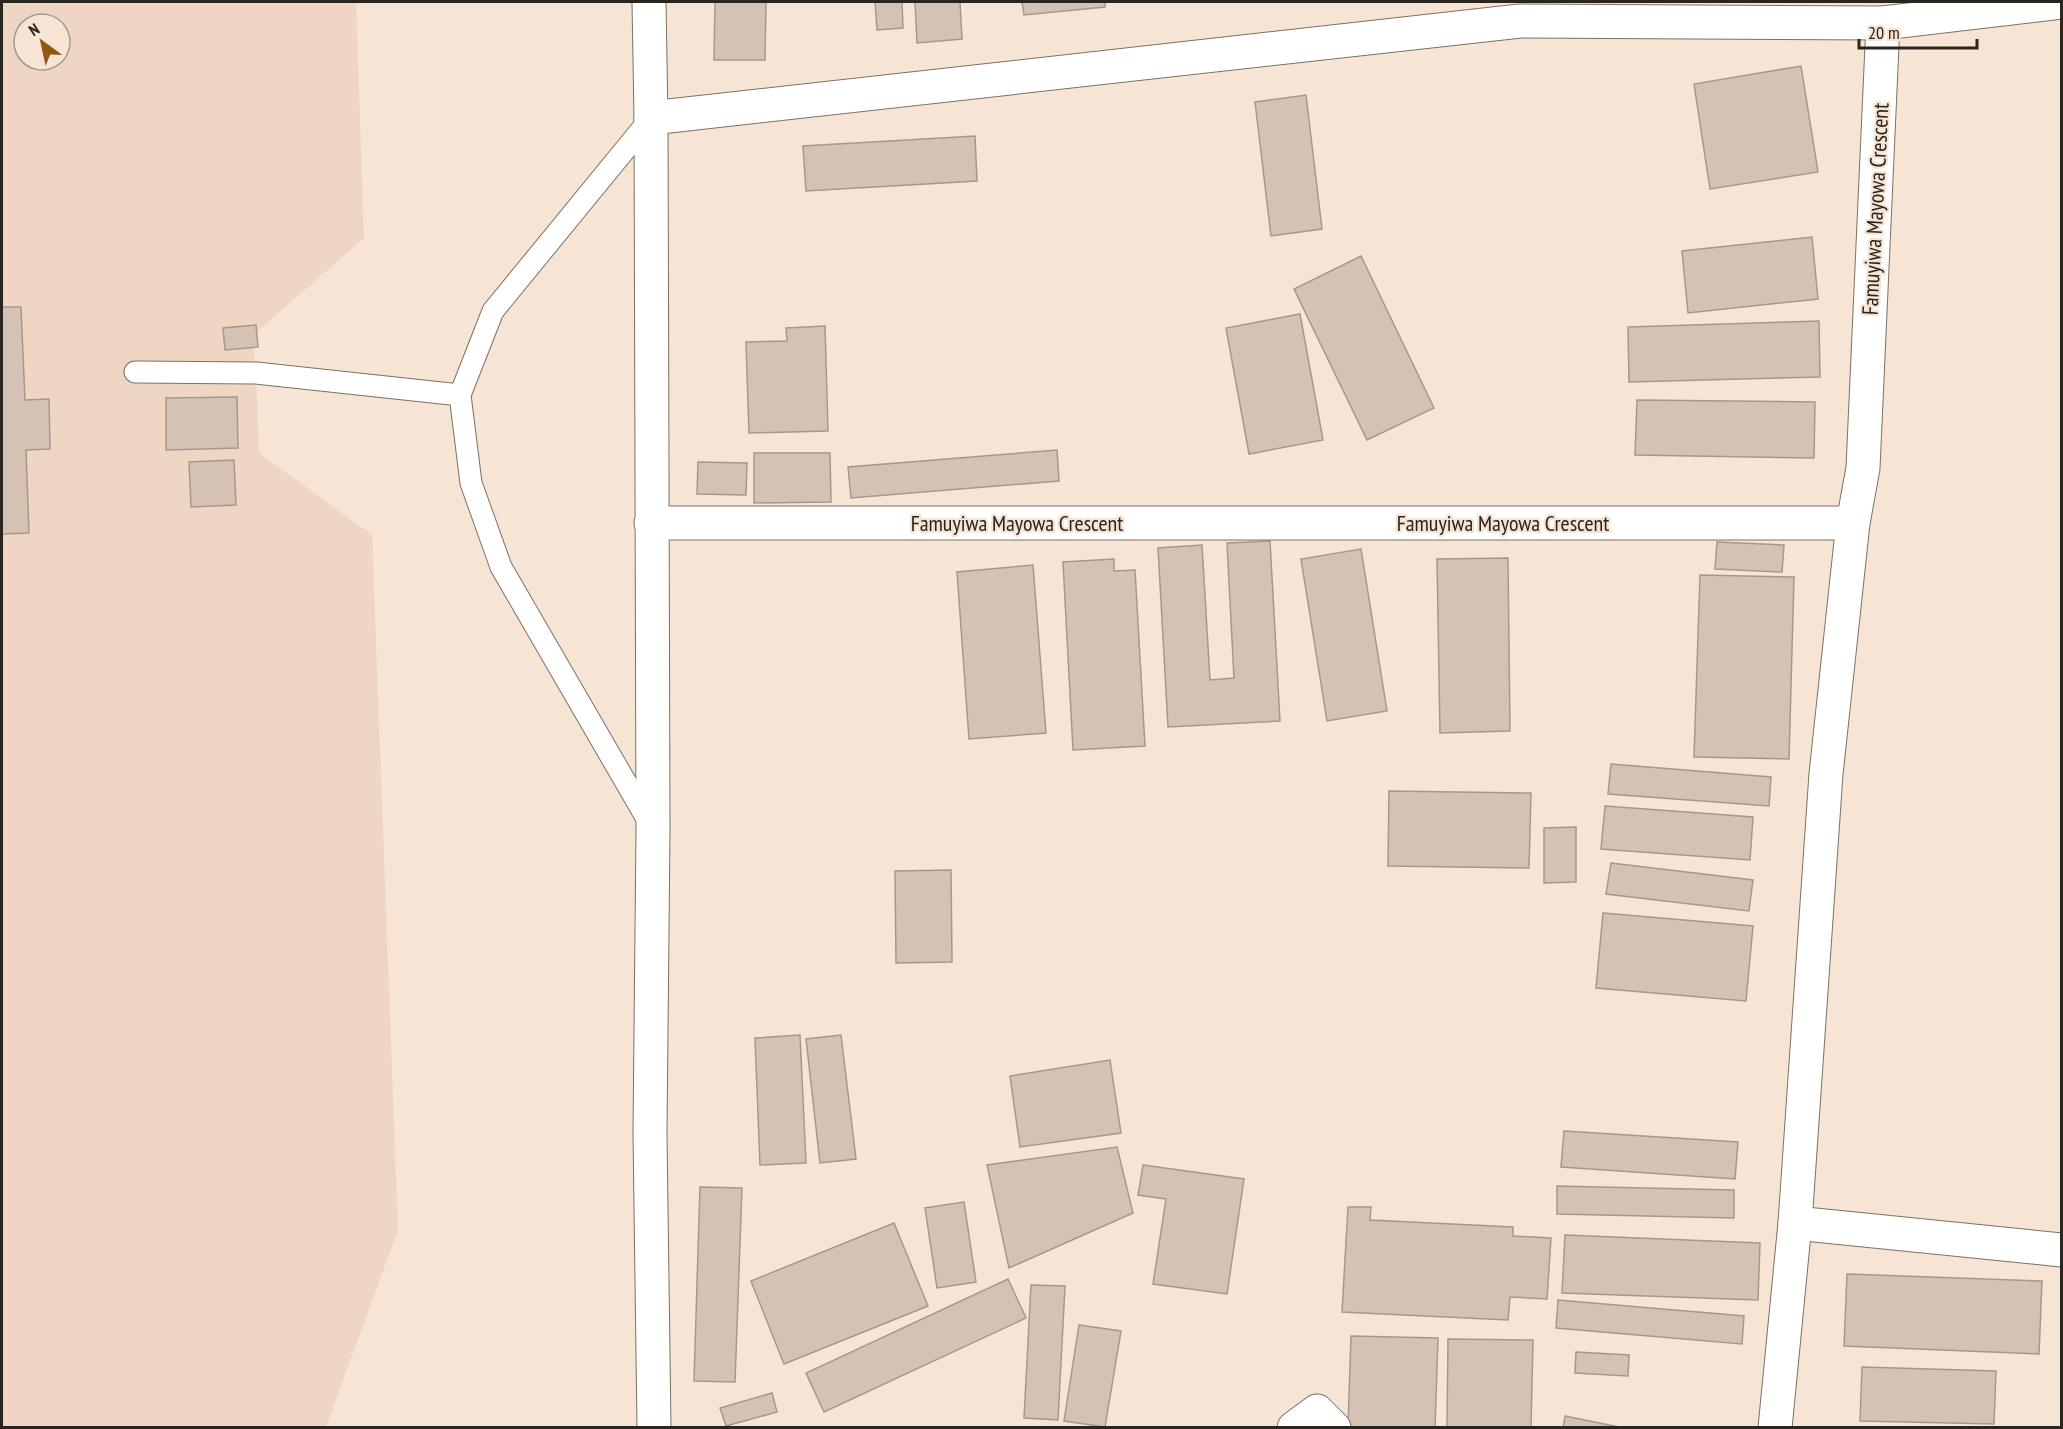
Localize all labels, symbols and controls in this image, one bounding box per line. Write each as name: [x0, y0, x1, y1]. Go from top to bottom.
north arrow: [12, 12, 72, 72]
scale bar: [1859, 12, 1978, 50]
text: N: [25, 19, 43, 40]
text: 20 m: [1868, 21, 1900, 44]
street label: Famuyiwa Mayowa Crescent: [1855, 102, 1895, 316]
street label: Famuyiwa Mayowa Crescent: [911, 509, 1123, 537]
street label: Famuyiwa Mayowa Crescent: [1397, 509, 1609, 537]

